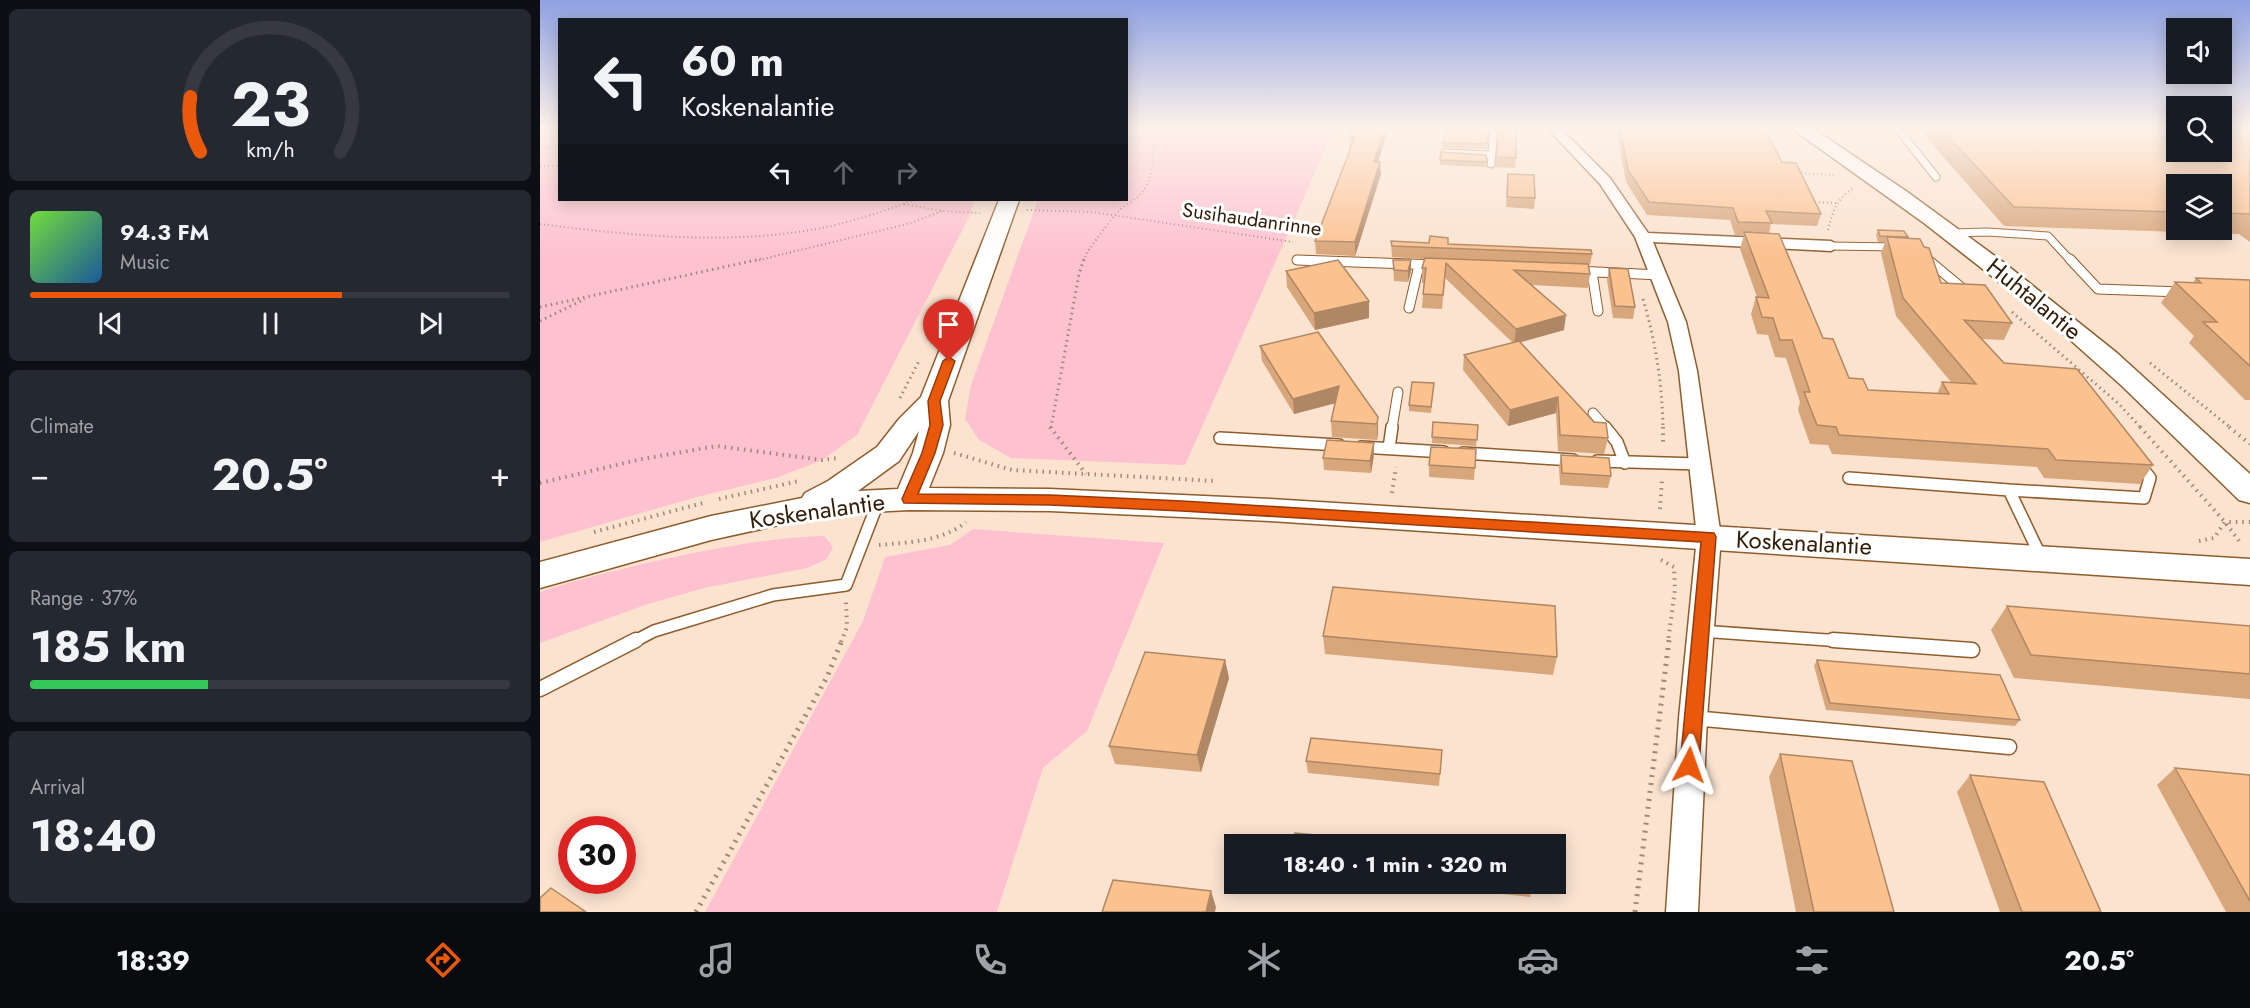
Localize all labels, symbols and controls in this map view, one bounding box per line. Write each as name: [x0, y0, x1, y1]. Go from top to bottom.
map controls: [2166, 18, 2232, 240]
button: sound: [2166, 18, 2232, 84]
text: 60 m: [681, 31, 784, 92]
icon: left: [582, 42, 660, 120]
text: 23: [230, 59, 310, 149]
text: Koskenalantie: [681, 87, 834, 126]
button: search: [2166, 96, 2232, 162]
text: km/h: [246, 134, 294, 165]
icon: left: [764, 156, 797, 189]
icon: ahead: [827, 156, 860, 189]
icon: right: [890, 156, 923, 189]
button: layers: [2166, 174, 2232, 240]
street label: Susihaudanrinne: [1180, 195, 1323, 244]
text: 94.3 FM: [120, 216, 209, 248]
text: Music: [120, 248, 170, 277]
street label: Huhtalantie: [1979, 249, 2090, 348]
pin: [923, 299, 974, 361]
icon: previous: [94, 307, 127, 340]
icon: pause: [254, 307, 287, 340]
icon: next: [414, 307, 447, 340]
icon: arrive: [932, 308, 965, 341]
text: Climate: [30, 412, 94, 441]
text: 20.5°: [211, 442, 328, 507]
text: −: [30, 451, 49, 498]
text: +: [490, 451, 510, 498]
street label: Koskenalantie: [747, 484, 887, 537]
street label: Koskenalantie: [1735, 521, 1873, 564]
text: Range · 37%: [30, 584, 137, 613]
text: 185 km: [30, 614, 187, 679]
position arrow: [1657, 733, 1721, 797]
text: Arrival: [30, 773, 85, 802]
text: 18:40: [30, 803, 157, 868]
speed limit sign: 30: [558, 816, 636, 894]
text: 18:40 · 1 min · 320 m: [1283, 848, 1507, 880]
icon: directions: [422, 939, 464, 981]
icon: music: [696, 939, 738, 981]
icon: phone: [969, 939, 1011, 981]
icon: climate: [1243, 939, 1285, 981]
icon: car: [1517, 939, 1559, 981]
icon: filters: [1791, 939, 1833, 981]
text: 18:39: [116, 941, 190, 980]
text: 20.5°: [2064, 941, 2134, 980]

